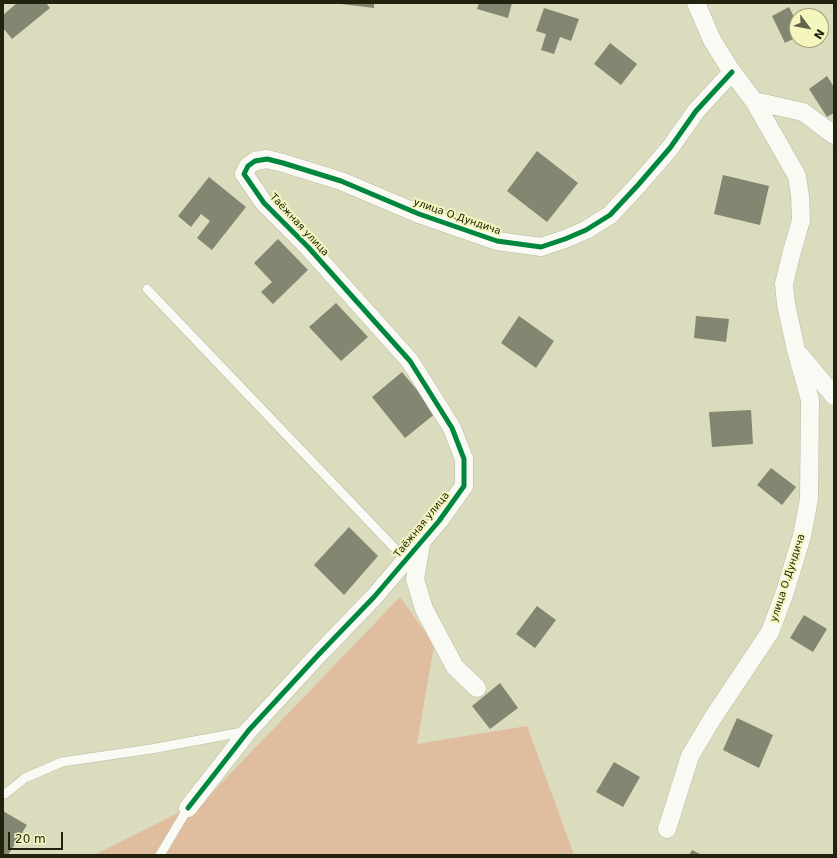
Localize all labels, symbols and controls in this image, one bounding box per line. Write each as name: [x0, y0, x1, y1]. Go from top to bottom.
north arrow: [789, 8, 829, 48]
text: N: [811, 27, 827, 41]
street label: Таёжная улица: [267, 191, 331, 259]
street label: улица О.Дундича: [412, 196, 502, 238]
street label: Таёжная улица: [392, 490, 452, 560]
street label: улица О.Дундича: [768, 533, 808, 623]
scale bar: [10, 824, 65, 850]
text: 20 m: [15, 832, 46, 846]

